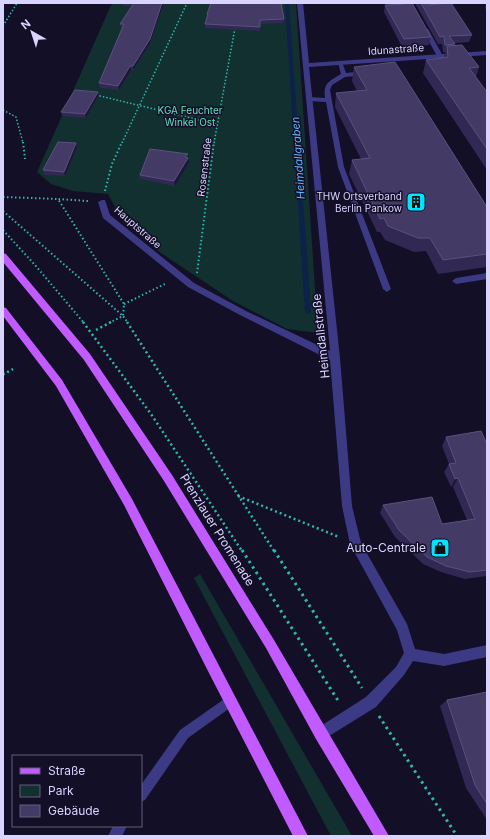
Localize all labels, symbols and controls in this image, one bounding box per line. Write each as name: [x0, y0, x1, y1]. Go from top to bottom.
north arrow: [12, 12, 52, 52]
text: N: [18, 16, 33, 32]
street label: Idunastraße: [368, 41, 425, 57]
park label: KGA Feuchter Winkel Ost: [158, 104, 223, 128]
water label: Heimdallgraben: [288, 116, 308, 200]
street label: Rosenstraße: [194, 137, 214, 197]
place label: THW Ortsverband Berlin Pankow: [316, 190, 402, 214]
building icon: THW Ortsverband Berlin Pankow: [405, 191, 427, 213]
street label: Hauptstraße: [112, 203, 164, 251]
street label: Heimdallstraße: [309, 293, 332, 379]
street label: Prenzlauer Promenade: [177, 471, 258, 588]
shop icon: Auto-Centrale: [429, 537, 451, 559]
place label: Auto-Centrale: [346, 540, 426, 555]
legend: [12, 755, 142, 827]
text: Straße: [48, 763, 85, 778]
text: Park: [48, 783, 74, 798]
text: Gebäude: [48, 803, 100, 818]

